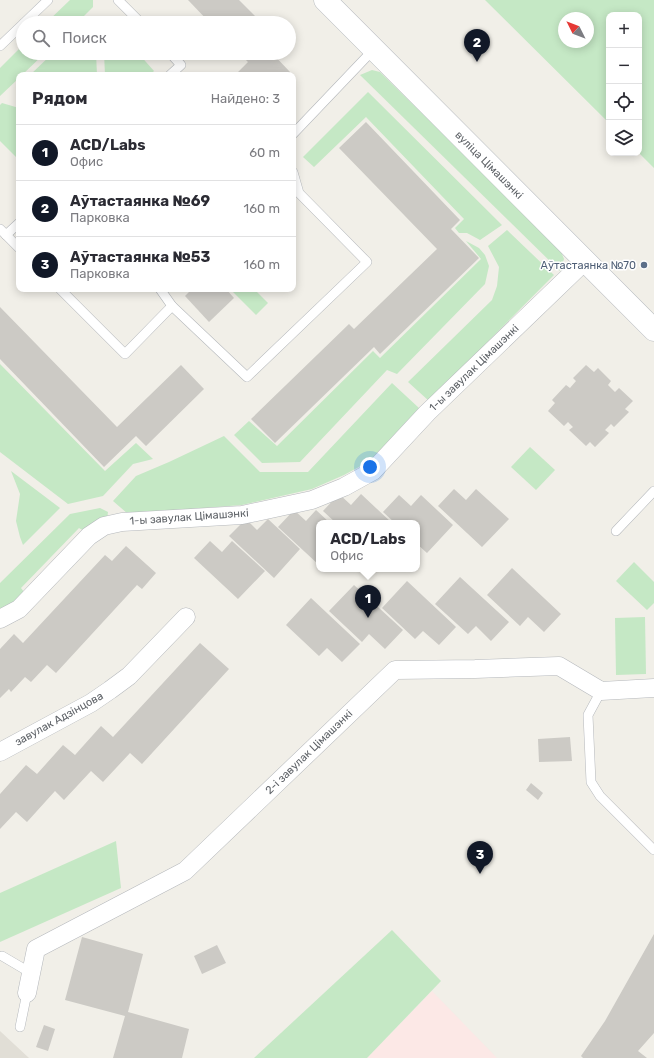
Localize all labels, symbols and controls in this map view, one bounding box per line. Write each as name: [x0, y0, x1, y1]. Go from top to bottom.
north arrow: [558, 12, 594, 48]
map controls: [606, 12, 642, 156]
button: +: [606, 12, 642, 48]
search box: [16, 16, 296, 60]
icon: search: [30, 27, 52, 49]
text: Поиск: [62, 29, 107, 47]
pin: 2: [464, 29, 490, 62]
button: −: [606, 48, 642, 84]
button: locate: [606, 84, 642, 120]
text: Рядом: [32, 88, 88, 108]
text: Найдено: 3: [211, 91, 280, 106]
button: layers: [606, 120, 642, 156]
street label: вуліца Цімашэнкі: [452, 128, 526, 202]
text: ACD/Labs: [70, 136, 146, 154]
text: 1: [42, 145, 48, 160]
text: 60 m: [249, 145, 280, 160]
text: Офис: [70, 154, 103, 169]
text: Аўтастаянка №69: [70, 192, 210, 210]
text: 2: [41, 201, 49, 216]
text: 160 m: [244, 201, 280, 216]
text: Парковка: [70, 210, 130, 225]
text: Аўтастаянка №53: [70, 248, 210, 266]
text: 3: [41, 257, 49, 272]
text: 160 m: [244, 257, 280, 272]
place label: Аўтастаянка №70: [541, 259, 636, 272]
marker: Аўтастаянка №70: [639, 260, 649, 270]
text: Парковка: [70, 266, 130, 281]
street label: 1-ы завулак Цімашэнкі: [427, 322, 521, 414]
your location: [360, 457, 380, 477]
street label: 1-ы завулак Цімашэнкі: [129, 506, 249, 528]
popup: [316, 520, 420, 572]
text: ACD/Labs: [330, 530, 406, 548]
text: Офис: [330, 548, 363, 563]
pin: 1: [355, 585, 381, 618]
street label: завулак Адзінцова: [13, 689, 105, 749]
street label: 2-і завулак Цімашэнкі: [263, 707, 355, 797]
pin: 3: [467, 841, 493, 874]

